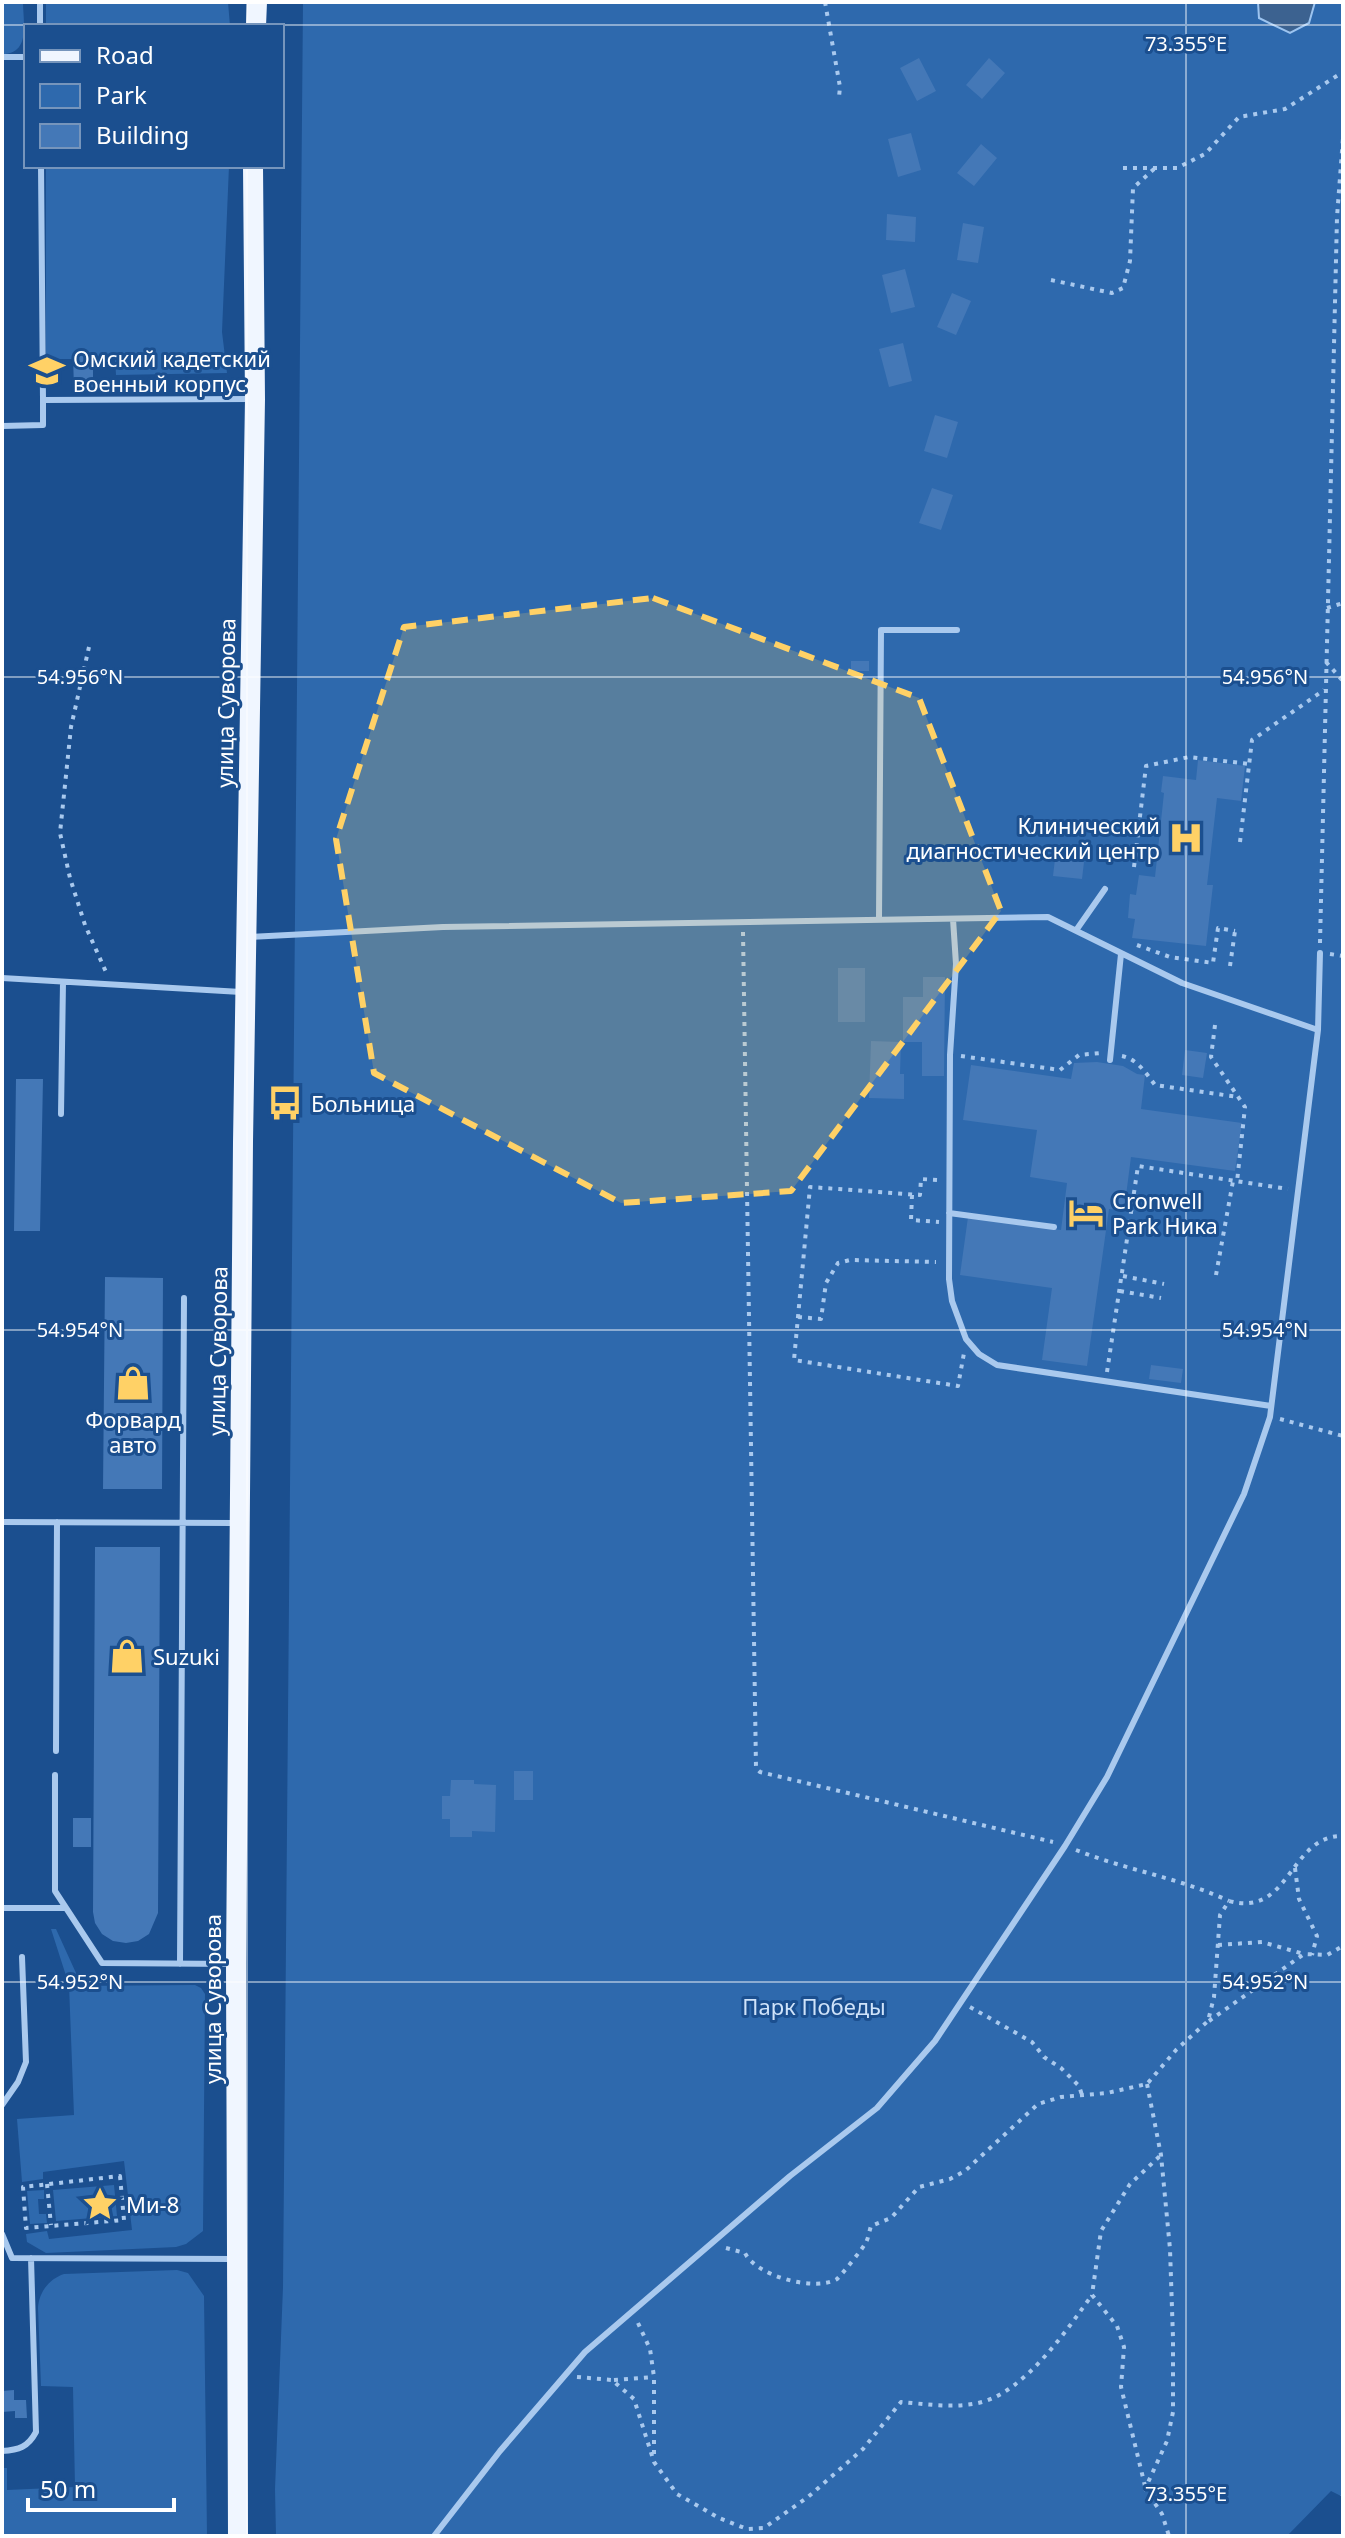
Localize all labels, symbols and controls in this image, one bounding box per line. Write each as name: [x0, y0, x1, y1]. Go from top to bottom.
legend: [24, 24, 284, 168]
text: 73.355°E: [1145, 30, 1227, 57]
text: Road: [96, 38, 154, 71]
text: Park: [96, 78, 147, 111]
text: Building: [96, 118, 189, 151]
place label: Омский кадетский военный корпус: [73, 343, 271, 398]
school or university icon: Омский кадетский военный корпус: [28, 352, 66, 390]
street label: улица Суворова: [209, 618, 241, 788]
text: 54.956°N: [37, 663, 123, 690]
text: 54.956°N: [1222, 663, 1308, 690]
place label: Клинический диагностический центр: [906, 810, 1160, 865]
hospital icon: Клинический диагностический центр: [1167, 819, 1205, 857]
bus stop icon: Больница: [266, 1084, 304, 1122]
place label: Больница: [311, 1088, 415, 1118]
place label: Cronwell Park Ника: [1112, 1185, 1218, 1240]
hotel icon: Cronwell Park Ника: [1067, 1194, 1105, 1232]
street label: улица Суворова: [201, 1266, 233, 1436]
text: 54.954°N: [37, 1316, 123, 1343]
text: 54.954°N: [1222, 1316, 1308, 1343]
shop icon: Форвард авто: [114, 1364, 152, 1402]
place label: Форвард авто: [85, 1404, 181, 1459]
shop icon: Suzuki: [108, 1637, 146, 1675]
place label: Suzuki: [153, 1641, 220, 1671]
street label: улица Суворова: [197, 1914, 227, 2084]
text: 54.952°N: [37, 1968, 123, 1995]
text: 54.952°N: [1222, 1968, 1308, 1995]
park label: Парк Победы: [742, 1991, 886, 2021]
place icon: Ми-8: [81, 2185, 119, 2223]
place label: Ми-8: [126, 2189, 179, 2219]
scale bar: [28, 2462, 174, 2512]
text: 50 m: [40, 2472, 96, 2505]
text: 73.355°E: [1145, 2480, 1227, 2507]

